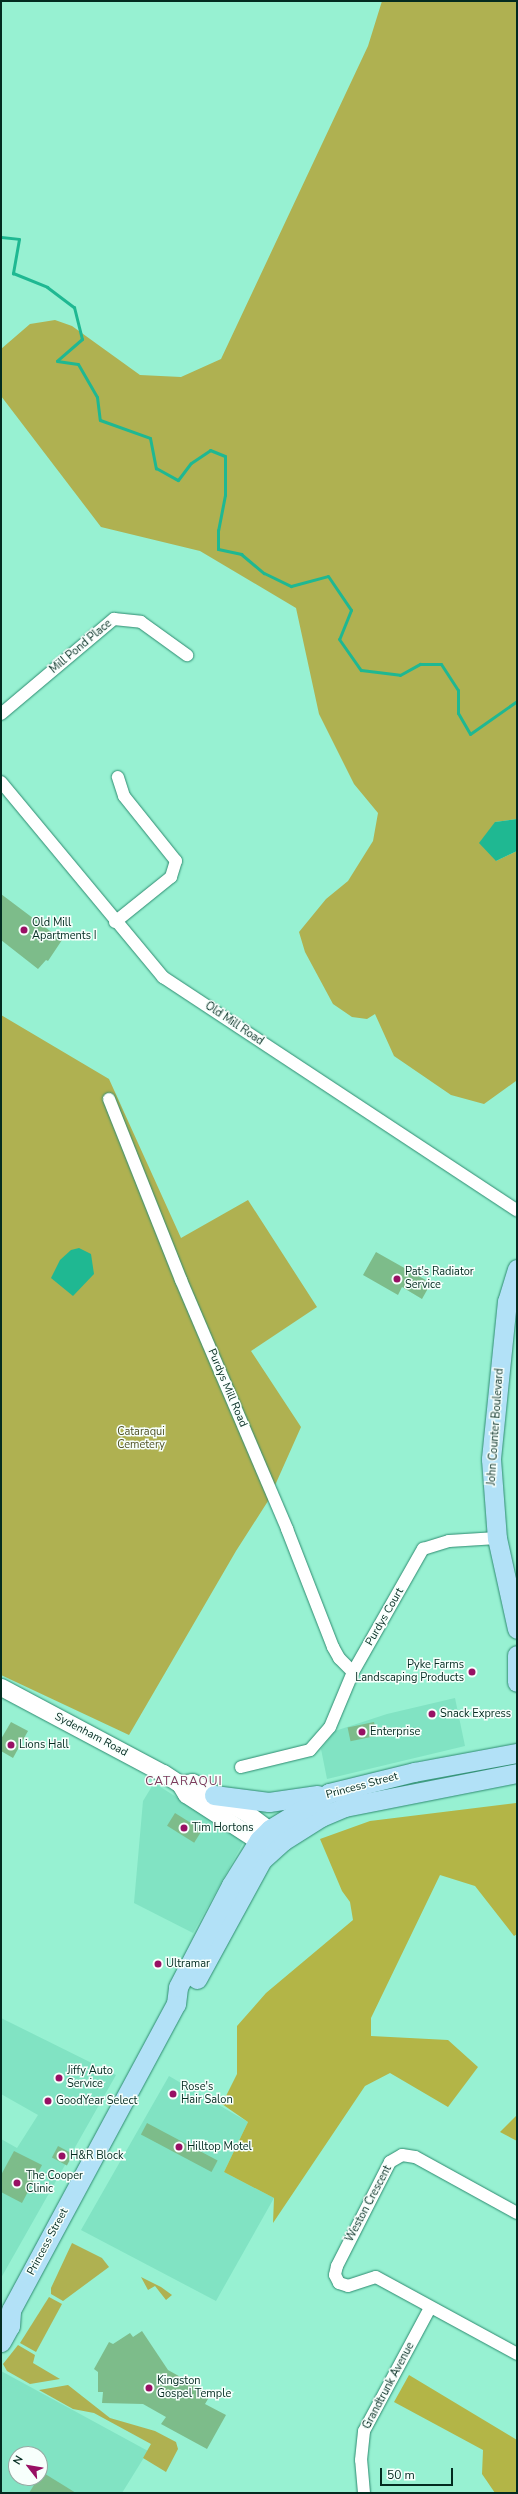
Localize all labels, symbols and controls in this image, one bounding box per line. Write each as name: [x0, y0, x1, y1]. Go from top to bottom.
street label: Mill Pond Place: [47, 617, 115, 677]
place label: Old Mill Apartments I: [32, 917, 97, 943]
marker: Old Mill Apartments I: [19, 925, 29, 935]
street label: Old Mill Road: [202, 1000, 266, 1048]
place label: Pat's Radiator Service: [405, 1266, 474, 1292]
marker: Pat's Radiator Service: [392, 1274, 402, 1284]
street label: Purdys Mill Road: [205, 1347, 249, 1429]
street label: John Counter Boulevard: [485, 1368, 507, 1486]
park label: Cataraqui Cemetery: [117, 1426, 165, 1452]
street label: Purdys Court: [363, 1586, 407, 1648]
place label: Pyke Farms Landscaping Products: [355, 1659, 464, 1685]
marker: Pyke Farms Landscaping Products: [467, 1667, 477, 1677]
place label: Snack Express: [440, 1707, 511, 1721]
marker: Snack Express: [427, 1709, 437, 1719]
street label: Sydenham Road: [52, 1710, 130, 1760]
place label: Enterprise: [370, 1725, 420, 1739]
marker: Enterprise: [357, 1727, 367, 1737]
place label: Lions Hall: [19, 1738, 69, 1752]
marker: Lions Hall: [6, 1740, 16, 1750]
street label: Princess Street: [325, 1770, 399, 1802]
district label: CATARAQUI: [145, 1775, 223, 1789]
place label: Tim Hortons: [192, 1821, 254, 1835]
marker: Tim Hortons: [179, 1823, 189, 1833]
place label: Ultramar: [166, 1957, 210, 1971]
marker: Ultramar: [153, 1959, 163, 1969]
place label: Jiffy Auto Service: [67, 2065, 113, 2091]
marker: Jiffy Auto Service: [54, 2073, 64, 2083]
place label: Rose's Hair Salon: [181, 2081, 233, 2107]
marker: Rose's Hair Salon: [168, 2089, 178, 2099]
place label: GoodYear Select: [56, 2094, 137, 2108]
marker: GoodYear Select: [43, 2096, 53, 2106]
place label: Hilltop Motel: [187, 2140, 252, 2154]
marker: Hilltop Motel: [174, 2142, 184, 2152]
place label: H&R Block: [70, 2149, 124, 2163]
marker: H&R Block: [57, 2151, 67, 2161]
street label: Weston Crescent: [343, 2163, 395, 2245]
place label: The Cooper Clinic: [26, 2170, 83, 2196]
marker: The Cooper Clinic: [11, 2177, 23, 2189]
street label: Princess Street: [25, 2206, 71, 2278]
street label: Grandtrunk Avenue: [361, 2340, 417, 2432]
place label: Kingston Gospel Temple: [157, 2375, 231, 2401]
marker: Kingston Gospel Temple: [144, 2383, 154, 2393]
north arrow: [8, 2446, 48, 2486]
text: N: [10, 2453, 27, 2467]
scale bar: [382, 2460, 455, 2486]
text: 50 m: [387, 2467, 415, 2483]

